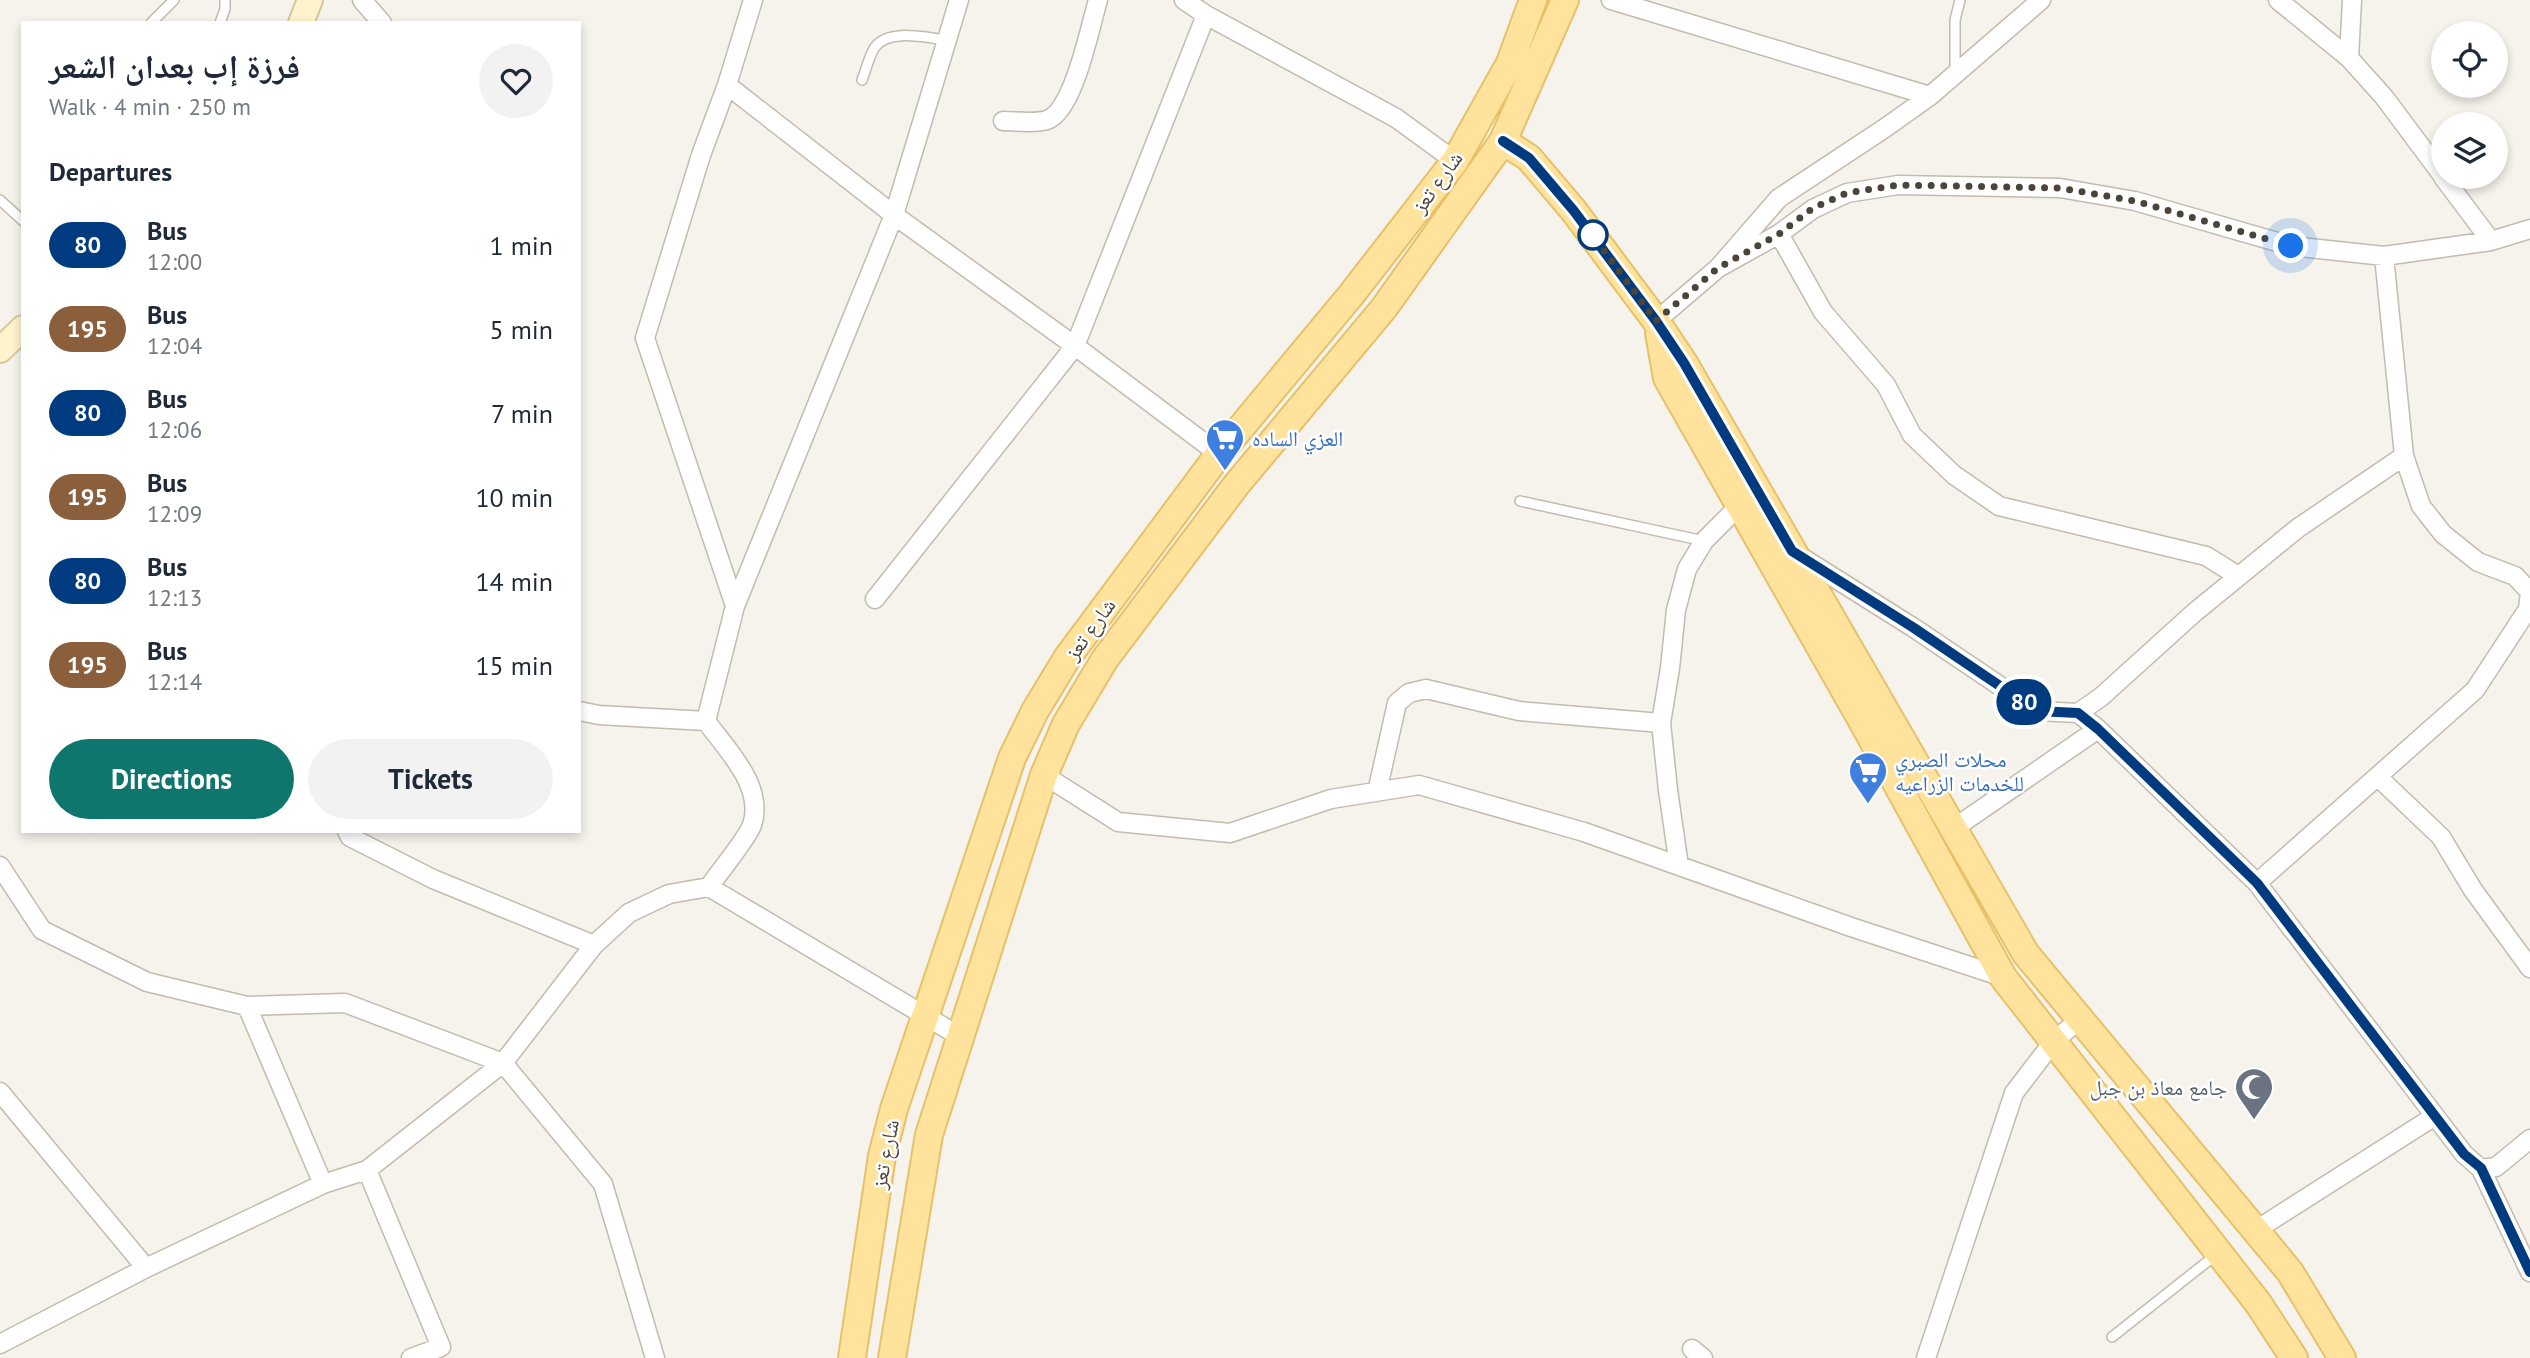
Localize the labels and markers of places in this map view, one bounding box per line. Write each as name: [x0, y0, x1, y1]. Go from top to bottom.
unlabelled marker: [1578, 220, 1608, 250]
supermarket icon: العزي الساده: [1204, 417, 1246, 472]
place label: العزي الساده: [1252, 425, 1343, 455]
place label: محلات الصبري للخدمات الزراعيه: [1895, 746, 2024, 797]
supermarket icon: محلات الصبري للخدمات الزراعيه: [1847, 750, 1889, 805]
mosque icon: جامع معاذ بن جبل: [2233, 1066, 2275, 1121]
place label: جامع معاذ بن جبل: [2090, 1074, 2227, 1101]

